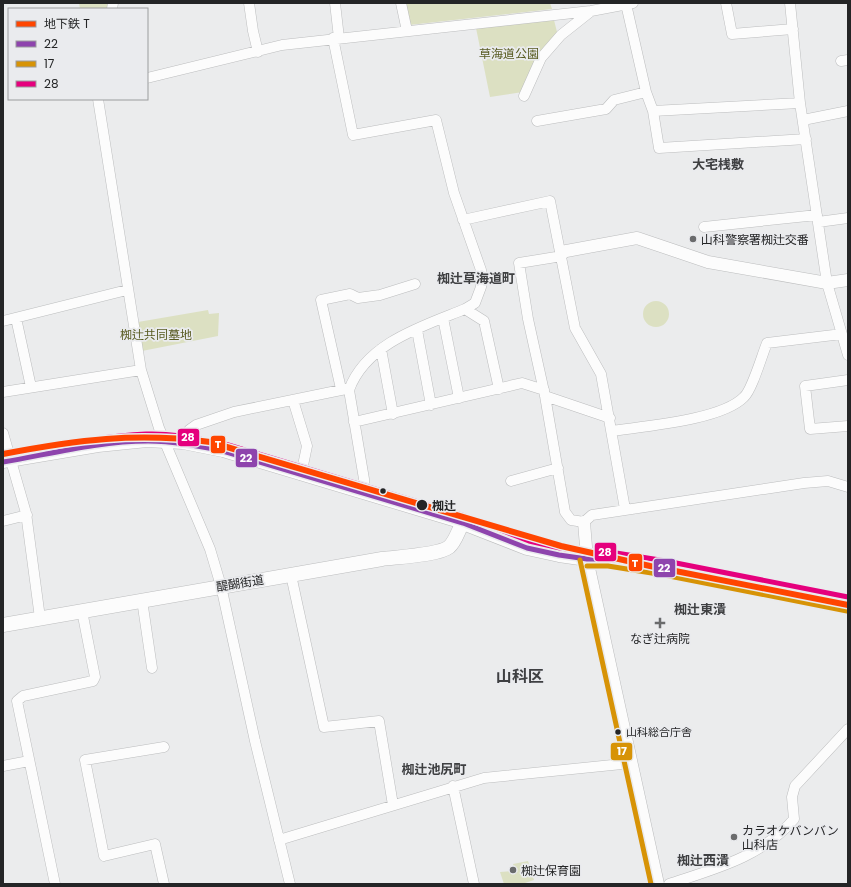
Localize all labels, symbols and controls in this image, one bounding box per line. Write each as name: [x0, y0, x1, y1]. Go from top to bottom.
legend: [8, 8, 148, 100]
text: 地下鉄 T: [44, 15, 90, 32]
text: 22: [44, 35, 58, 52]
park label: 草海道公園: [479, 45, 539, 62]
text: 17: [44, 55, 55, 72]
text: 28: [44, 75, 58, 92]
district label: 大宅桟敷: [692, 155, 744, 174]
place label: 山科警察署椥辻交番: [701, 231, 809, 248]
marker: 山科警察署椥辻交番: [688, 234, 698, 244]
district label: 椥辻草海道町: [437, 269, 515, 288]
park label: 椥辻共同墓地: [120, 326, 192, 343]
line badge: 28: [177, 428, 200, 447]
text: 28: [181, 429, 195, 445]
line badge: T: [210, 435, 226, 454]
text: T: [215, 436, 222, 452]
line badge: 22: [235, 448, 258, 468]
text: 22: [240, 450, 252, 466]
unlabelled marker: [378, 486, 388, 496]
place label: 椥辻: [432, 497, 456, 514]
marker: 椥辻: [415, 498, 429, 512]
line badge: 28: [594, 542, 617, 562]
text: 28: [598, 544, 612, 560]
line badge: T: [628, 553, 643, 572]
text: T: [632, 555, 639, 571]
line badge: 22: [653, 558, 676, 578]
text: 22: [658, 560, 670, 576]
street label: 醍醐街道: [215, 571, 265, 595]
district label: 椥辻東潰: [674, 600, 726, 619]
marker: なぎ辻病院: [654, 617, 666, 629]
place label: なぎ辻病院: [630, 630, 690, 647]
district label: 山科区: [496, 665, 544, 688]
place label: 山科総合庁舎: [626, 724, 692, 740]
marker: 山科総合庁舎: [613, 727, 623, 737]
line badge: 17: [610, 742, 633, 761]
text: 17: [617, 743, 627, 759]
district label: 椥辻池尻町: [401, 760, 467, 779]
place label: カラオケバンバン 山科店: [742, 822, 839, 853]
marker: カラオケバンバン 山科店: [729, 832, 739, 842]
district label: 椥辻西潰: [677, 851, 729, 870]
place label: 椥辻保育園: [521, 862, 581, 879]
marker: 椥辻保育園: [508, 865, 518, 875]

